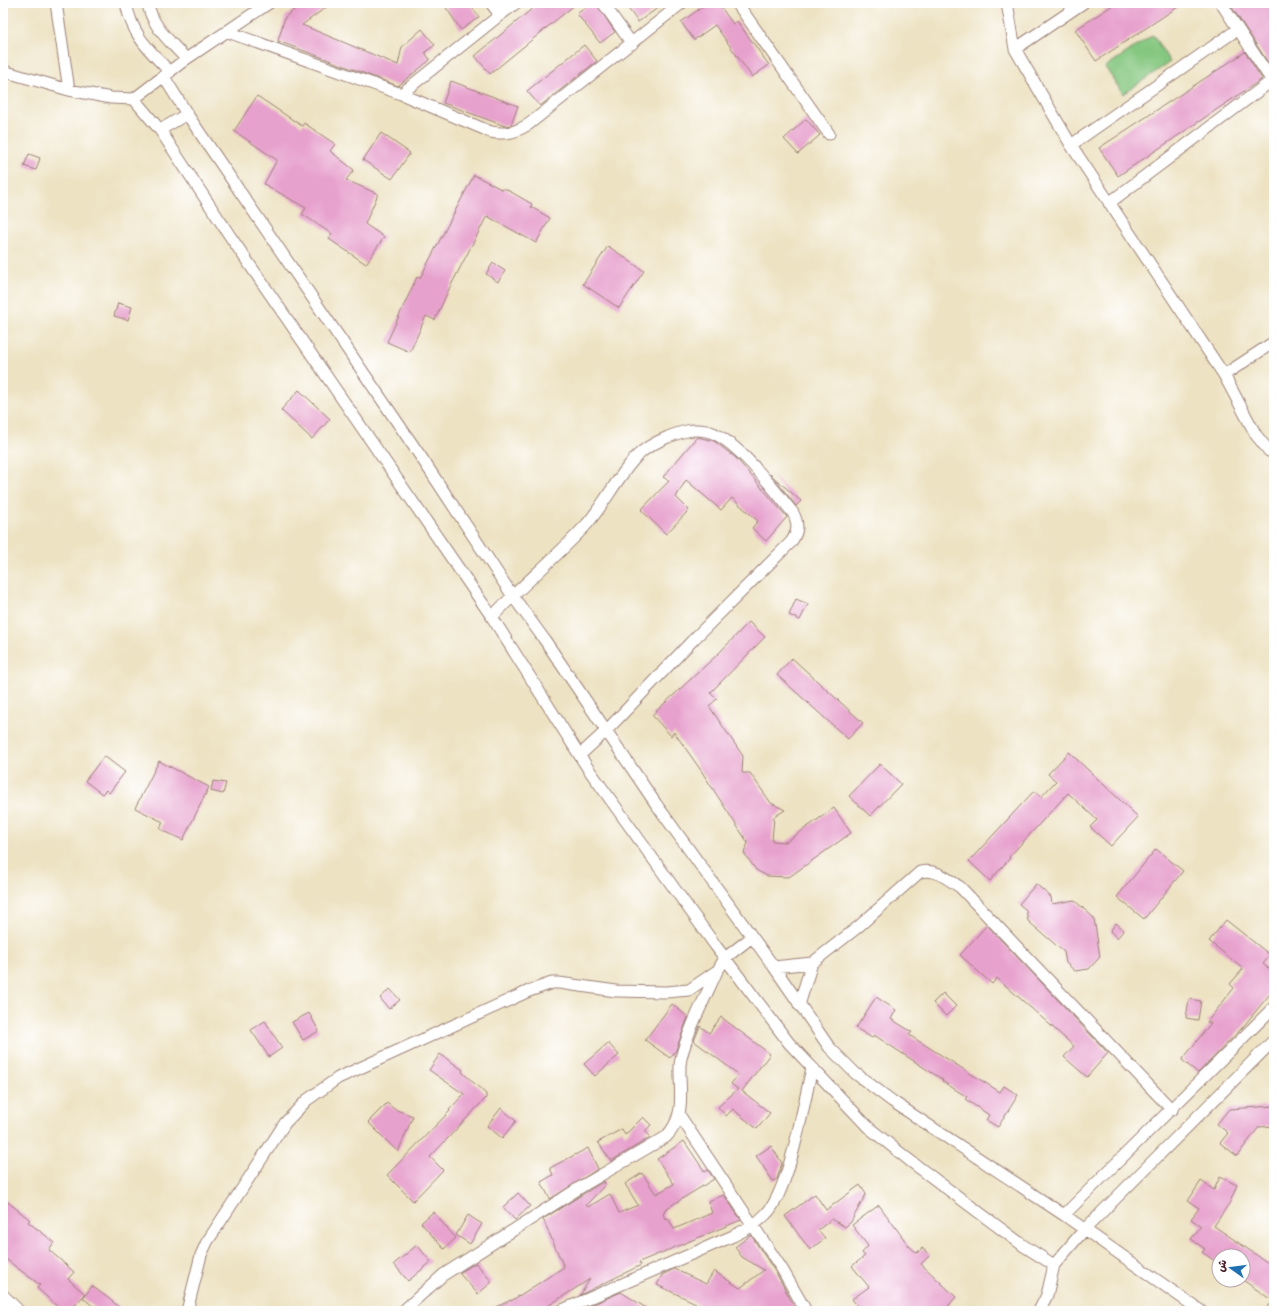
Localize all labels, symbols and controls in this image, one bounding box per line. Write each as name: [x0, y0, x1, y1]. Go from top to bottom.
north arrow: [1211, 1248, 1251, 1288]
text: ش: [1214, 1258, 1232, 1274]

